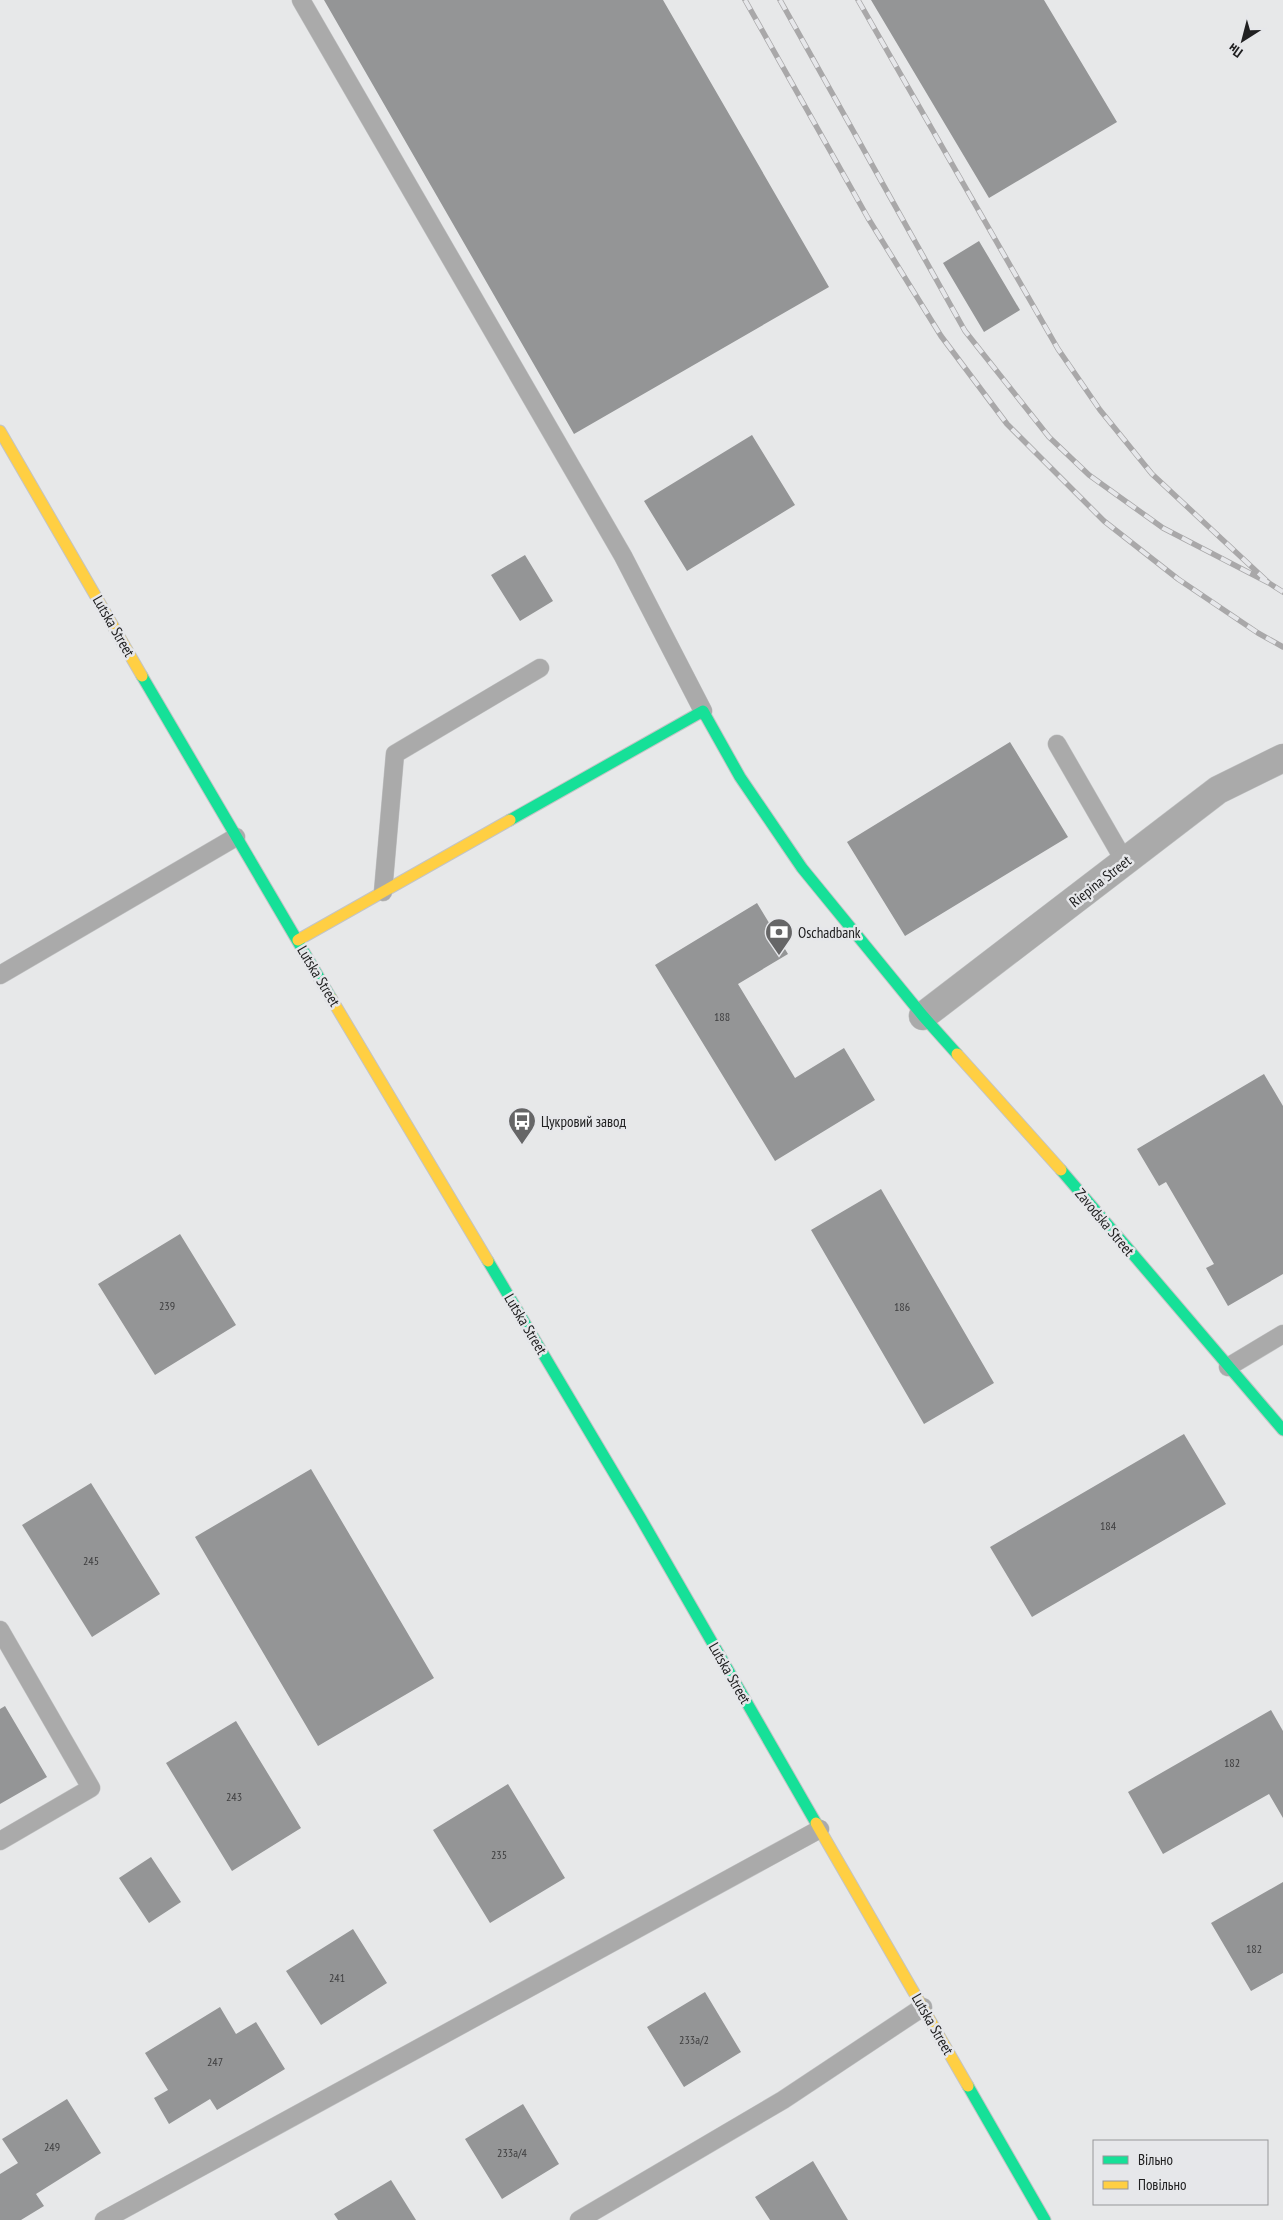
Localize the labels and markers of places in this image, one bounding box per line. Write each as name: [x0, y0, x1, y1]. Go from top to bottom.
bank icon: Oschadbank: [764, 917, 794, 956]
place label: Oschadbank: [798, 923, 861, 942]
bus stop icon: Цукровий завод: [507, 1106, 537, 1145]
place label: Цукровий завод: [541, 1112, 627, 1131]

